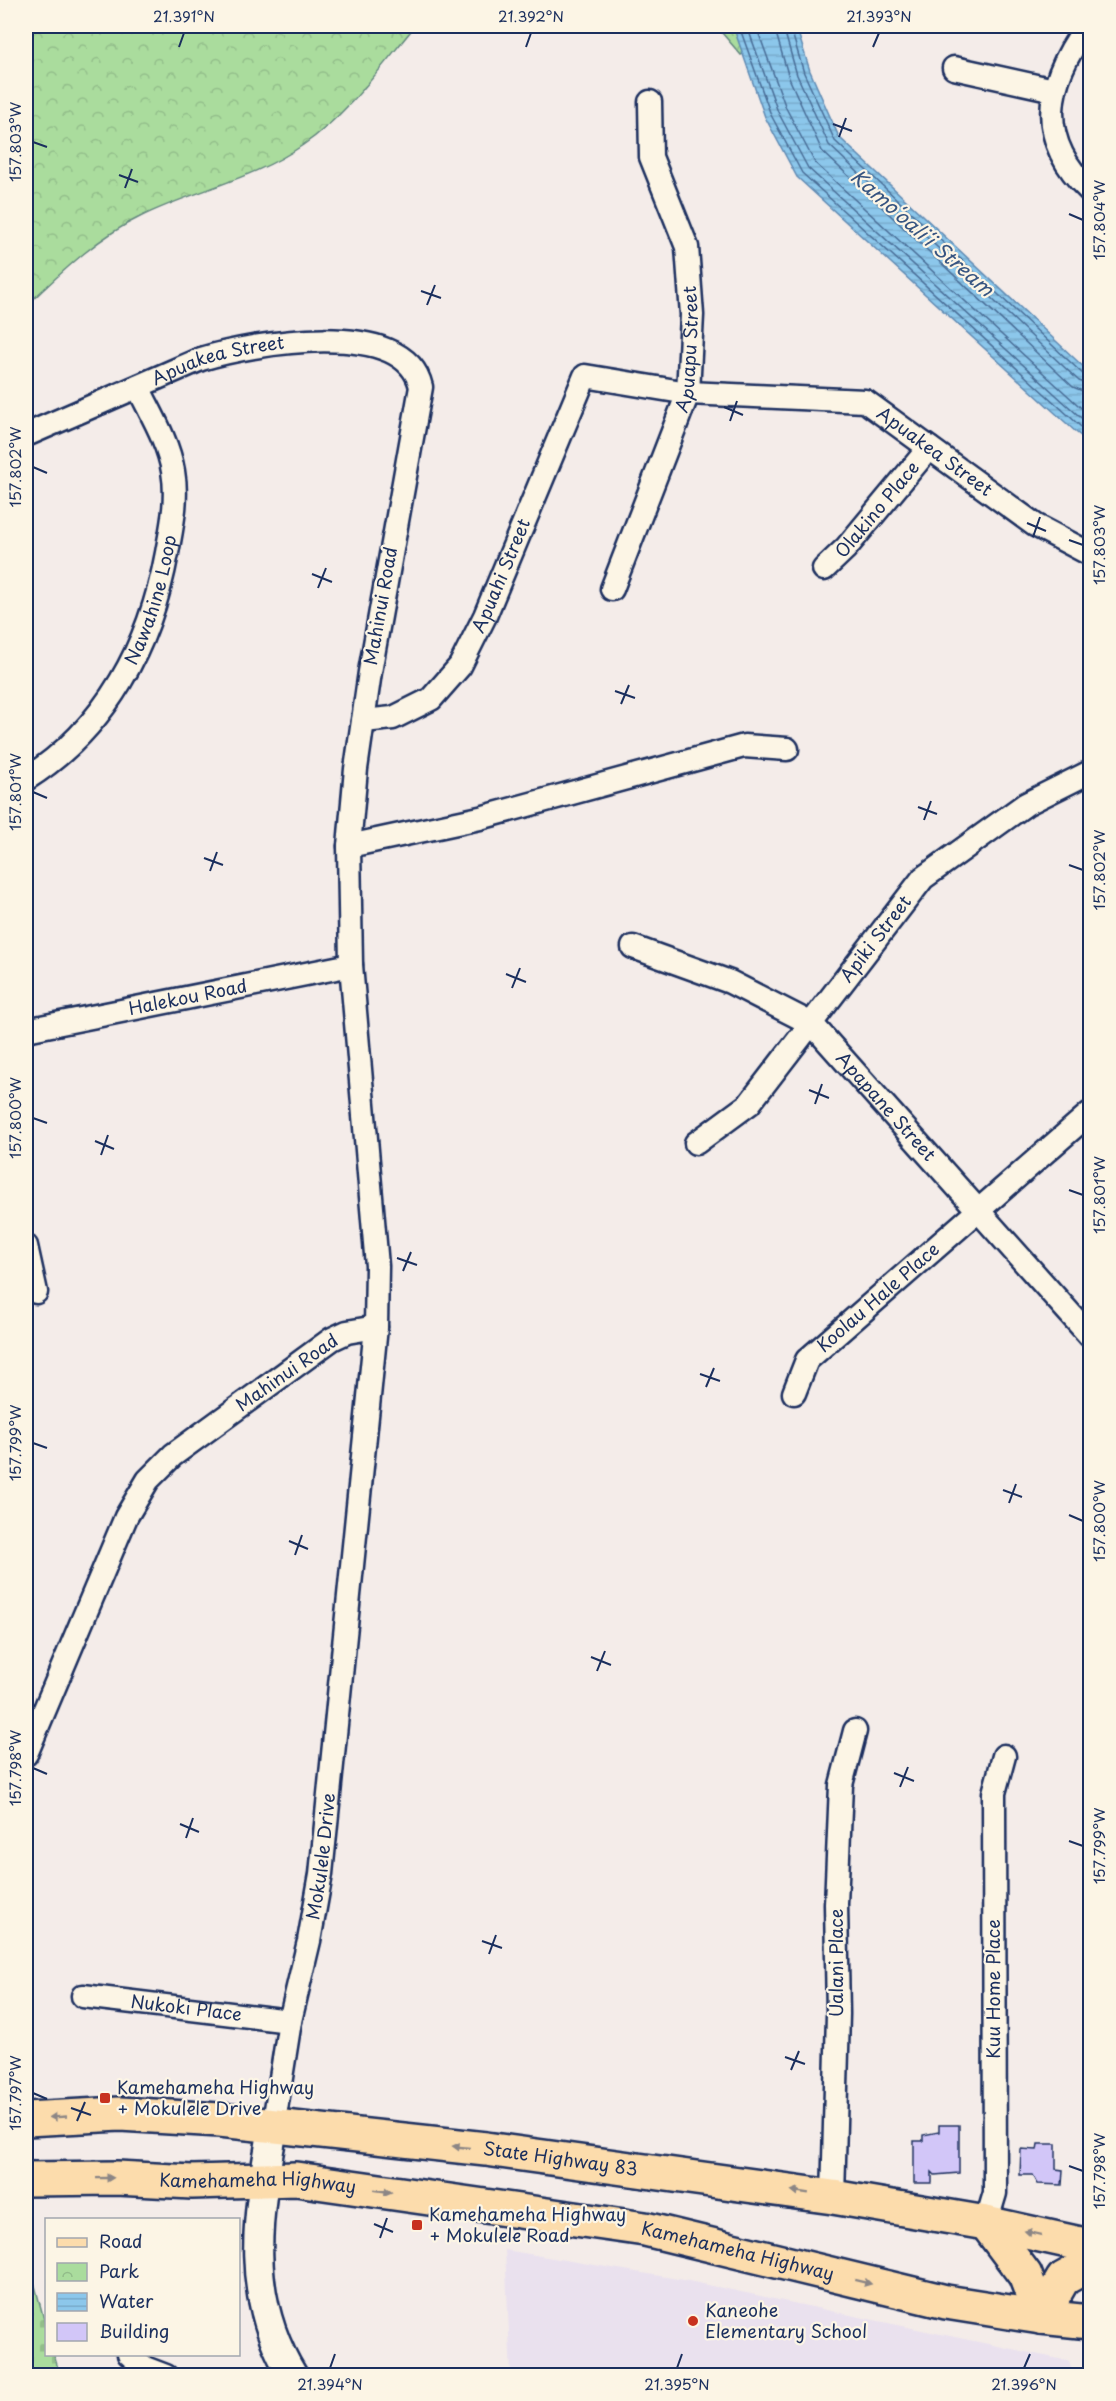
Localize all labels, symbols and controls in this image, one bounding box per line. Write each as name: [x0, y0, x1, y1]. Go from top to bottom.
text: 21.391°N: [153, 4, 215, 27]
text: 21.392°N: [498, 4, 564, 27]
text: 21.393°N: [846, 4, 912, 27]
text: 157.803°W: [3, 101, 26, 182]
water label: Kamoʻoaliʻi Stream: [844, 161, 1002, 304]
text: 157.804°W: [1087, 179, 1110, 260]
street label: Apuapu Street: [667, 285, 704, 416]
street label: Apuakea Street: [147, 328, 286, 391]
street label: Apuakea Street: [872, 399, 999, 502]
text: 157.802°W: [3, 426, 26, 507]
street label: Olakino Place: [828, 454, 925, 564]
text: 157.803°W: [1087, 504, 1110, 585]
street label: Apuahi Street: [464, 514, 536, 637]
street label: Nawahine Loop: [117, 532, 182, 669]
street label: Mahinui Road: [356, 544, 403, 667]
text: 157.801°W: [3, 753, 26, 831]
text: 157.802°W: [1087, 829, 1110, 910]
street label: Apiki Street: [833, 889, 917, 987]
street label: Halekou Road: [126, 971, 249, 1021]
street label: Apapane Street: [830, 1045, 943, 1167]
text: 157.800°W: [3, 1077, 26, 1159]
text: 157.801°W: [1087, 1156, 1110, 1234]
street label: Koolau Hale Place: [810, 1235, 945, 1358]
street label: Mahinui Road: [229, 1326, 343, 1417]
text: 157.799°W: [3, 1404, 26, 1481]
text: 157.800°W: [1087, 1480, 1110, 1562]
text: 157.798°W: [3, 1729, 26, 1806]
street label: Mokulele Drive: [298, 1792, 341, 1922]
text: 157.799°W: [1087, 1807, 1110, 1884]
street label: Ualani Place: [822, 1909, 849, 2017]
street label: Kuu Home Place: [979, 1919, 1006, 2059]
street label: Nukoki Place: [129, 1987, 244, 2027]
text: 157.797°W: [3, 2055, 26, 2131]
place label: Kamehameha Highway + Mokulele Drive: [117, 2073, 314, 2121]
marker: Kamehameha Highway + Mokulele Drive: [98, 2091, 112, 2105]
one-way arrow: [48, 2113, 67, 2122]
text: 157.798°W: [1087, 2132, 1110, 2209]
street label: State Highway 83: [482, 2134, 640, 2182]
one-way arrow: [452, 2142, 471, 2151]
street label: Kamehameha Highway: [159, 2164, 358, 2199]
one-way arrow: [95, 2173, 114, 2183]
one-way arrow: [374, 2187, 393, 2196]
one-way arrow: [791, 2187, 810, 2196]
place label: Kamehameha Highway + Mokulele Road: [429, 2200, 626, 2248]
street label: Kamehameha Highway: [639, 2214, 837, 2286]
legend: [45, 2218, 240, 2356]
marker: Kamehameha Highway + Mokulele Road: [410, 2218, 424, 2232]
text: Road: [99, 2227, 143, 2254]
one-way arrow: [1024, 2228, 1043, 2237]
text: Park: [99, 2257, 139, 2284]
one-way arrow: [854, 2277, 872, 2287]
text: Water: [99, 2287, 154, 2314]
place label: Kaneohe Elementary School: [705, 2296, 867, 2344]
marker: Kaneohe Elementary School: [686, 2314, 700, 2328]
text: Building: [99, 2317, 169, 2344]
text: 21.394°N: [297, 2372, 363, 2395]
text: 21.395°N: [644, 2372, 710, 2395]
text: 21.396°N: [991, 2372, 1057, 2395]

